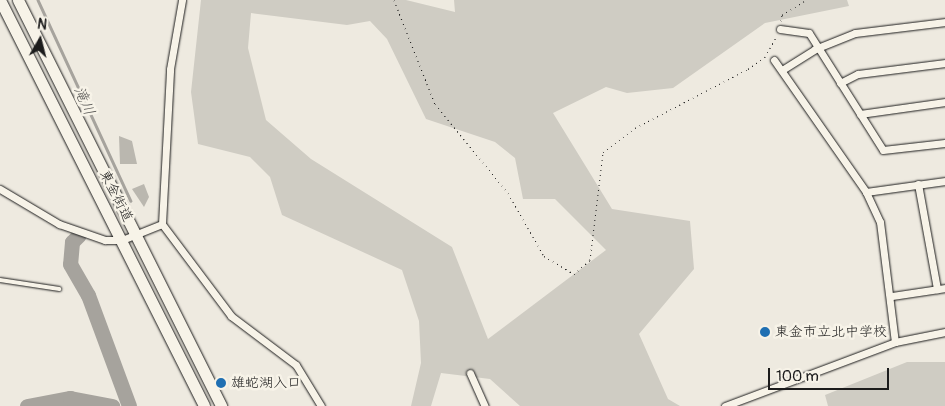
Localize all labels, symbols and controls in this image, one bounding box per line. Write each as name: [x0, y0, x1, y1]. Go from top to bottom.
north arrow: [15, 15, 65, 65]
text: N: [36, 16, 48, 34]
water label: 滝川: [70, 84, 98, 118]
street label: 東金街道: [96, 167, 136, 225]
place label: 東金市立北中学校: [775, 324, 887, 340]
marker: 東金市立北中学校: [759, 326, 771, 338]
scale bar: [770, 358, 891, 390]
text: 100 m: [776, 367, 819, 386]
place label: 雄蛇湖入口: [231, 375, 301, 391]
marker: 雄蛇湖入口: [215, 377, 227, 389]

